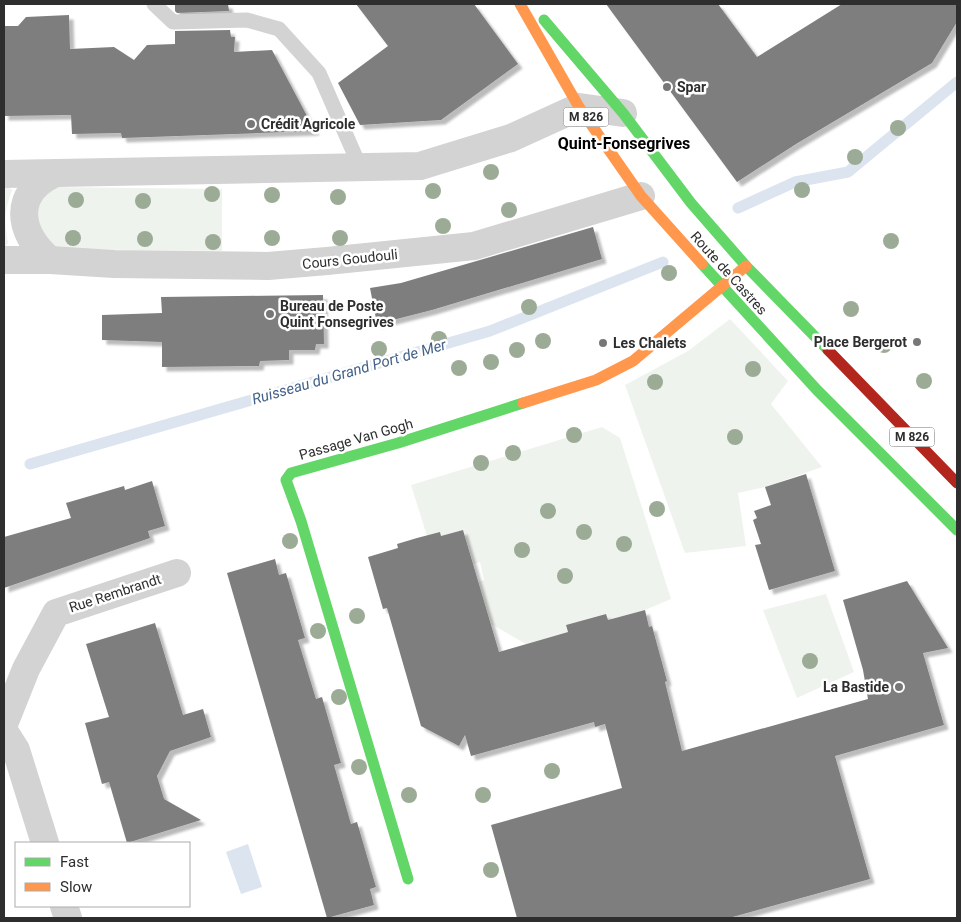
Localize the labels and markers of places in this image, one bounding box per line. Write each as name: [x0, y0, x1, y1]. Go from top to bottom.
place label: Spar: [677, 79, 706, 95]
marker: Spar: [661, 81, 673, 93]
place label: Crédit Agricole: [261, 116, 356, 132]
marker: Crédit Agricole: [245, 118, 257, 130]
place label: Bureau de Poste Quint Fonsegrives: [280, 298, 394, 330]
marker: Bureau de Poste Quint Fonsegrives: [264, 308, 276, 320]
place label: Place Bergerot: [814, 334, 907, 350]
place label: Les Chalets: [613, 335, 687, 351]
marker: Place Bergerot: [911, 336, 923, 348]
marker: Les Chalets: [597, 337, 609, 349]
place label: La Bastide: [823, 679, 889, 695]
marker: La Bastide: [893, 681, 905, 693]

